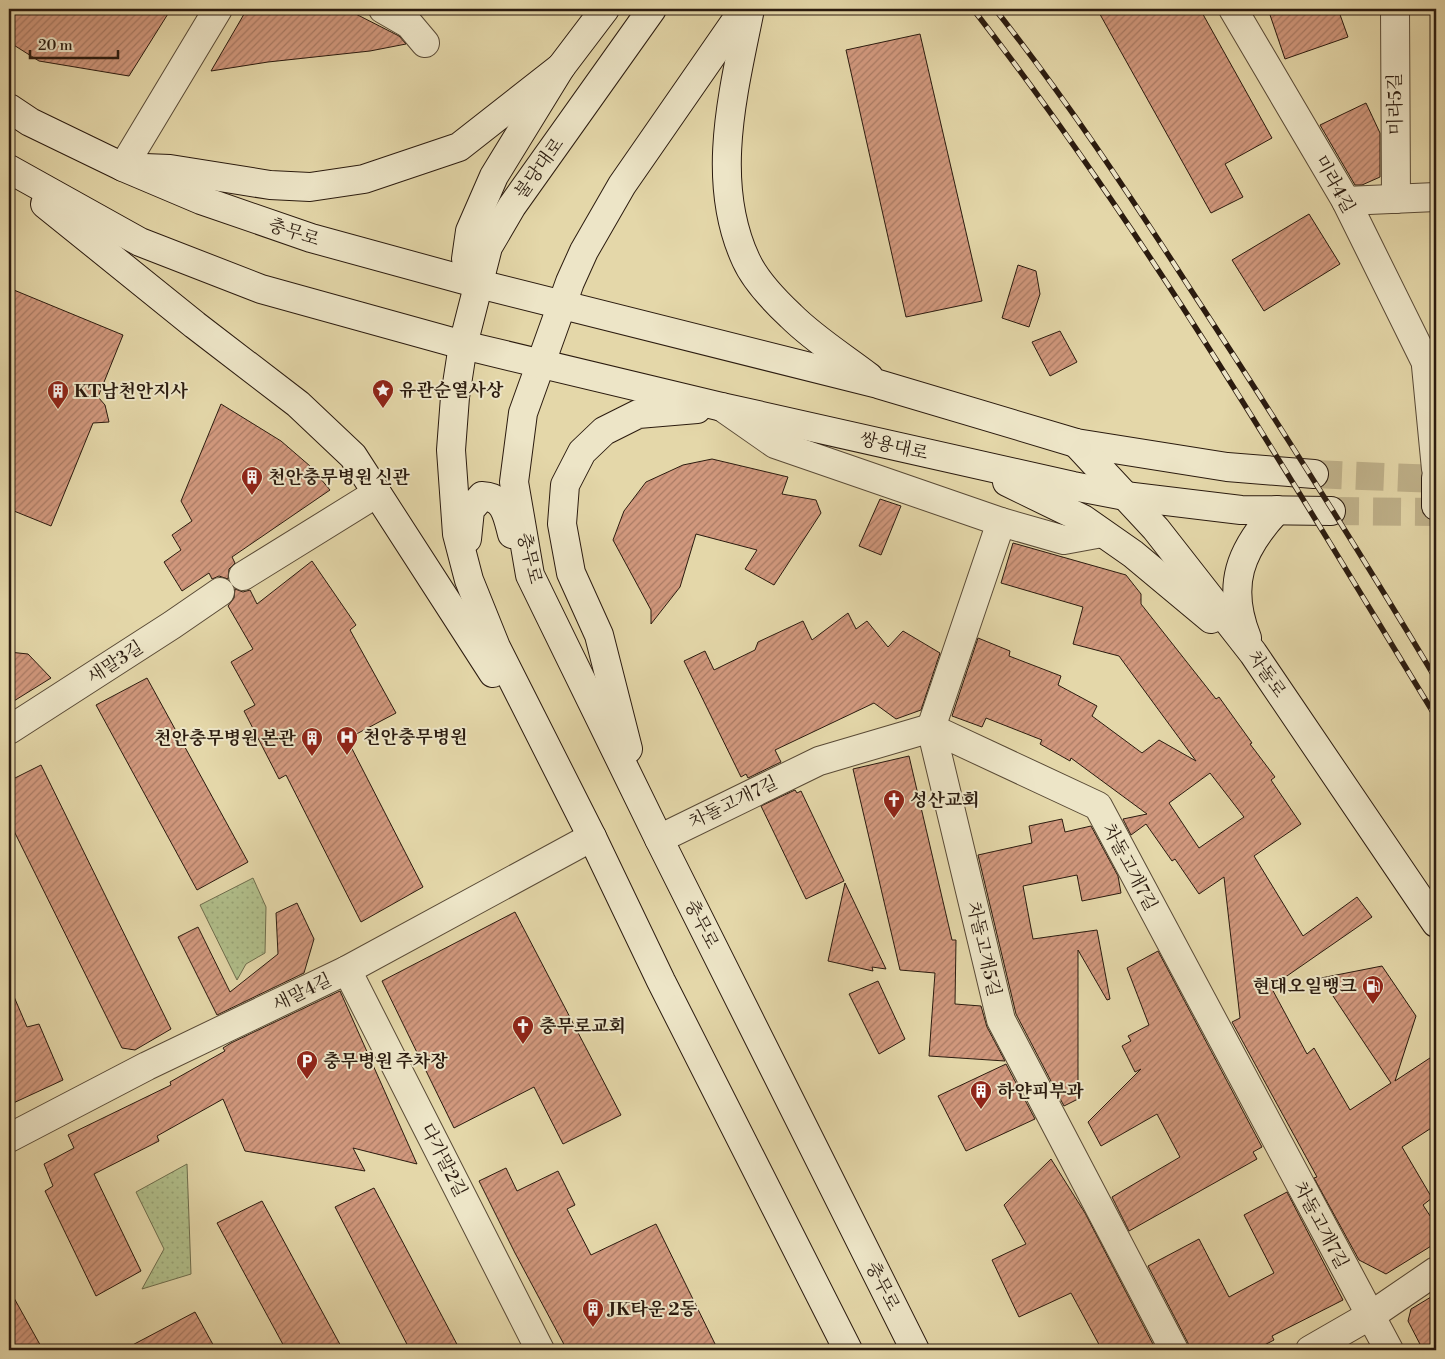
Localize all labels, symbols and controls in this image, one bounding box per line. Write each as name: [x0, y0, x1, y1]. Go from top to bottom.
scale bar: [30, 28, 118, 60]
text: 20 m: [38, 36, 73, 55]
street label: 미라5길: [1383, 73, 1408, 135]
street label: 불당대로: [510, 133, 569, 203]
street label: 미라4길: [1309, 151, 1360, 217]
street label: 충무로: [265, 213, 322, 251]
place icon: 유관순열사상: [371, 378, 395, 409]
building icon: KT남천안지사: [46, 379, 70, 410]
place label: 유관순열사상: [399, 379, 504, 402]
place label: KT남천안지사: [74, 380, 189, 403]
street label: 쌍용대로: [857, 427, 930, 466]
building icon: 천안충무병원 신관: [240, 465, 264, 496]
place label: 천안충무병원 신관: [268, 466, 411, 489]
street label: 충무로: [512, 530, 547, 586]
street label: 새말3길: [83, 636, 148, 689]
street label: 차돌로: [1242, 646, 1291, 702]
hospital icon: 천안충무병원: [335, 725, 359, 756]
building icon: 천안충무병원 본관: [300, 726, 324, 757]
place label: 천안충무병원: [363, 726, 467, 749]
place label: 천안충무병원 본관: [154, 727, 297, 750]
street label: 차돌고개7길: [685, 771, 781, 834]
church icon: 성산교회: [882, 788, 906, 819]
place label: 성산교회: [910, 789, 980, 812]
street label: 차돌고개7길: [1097, 819, 1162, 915]
street label: 충무로: [679, 896, 724, 953]
street label: 차돌고개5길: [961, 899, 1006, 999]
street label: 새말4길: [269, 968, 336, 1017]
fuel station icon: 현대오일뱅크: [1361, 974, 1385, 1005]
place label: 현대오일뱅크: [1253, 975, 1358, 998]
church icon: 충무로교회: [511, 1014, 535, 1045]
place label: 충무로교회: [539, 1015, 626, 1038]
parking icon: 충무병원 주차장: [295, 1049, 319, 1080]
place label: 충무병원 주차장: [323, 1050, 448, 1073]
building icon: 하얀피부과: [969, 1079, 993, 1110]
place label: 하얀피부과: [997, 1080, 1085, 1103]
street label: 다가말2길: [415, 1119, 472, 1201]
street label: 차돌고개7길: [1288, 1177, 1353, 1273]
street label: 충무로: [860, 1258, 905, 1315]
building icon: JK타운 2동: [581, 1297, 605, 1328]
place label: JK타운 2동: [606, 1298, 697, 1321]

